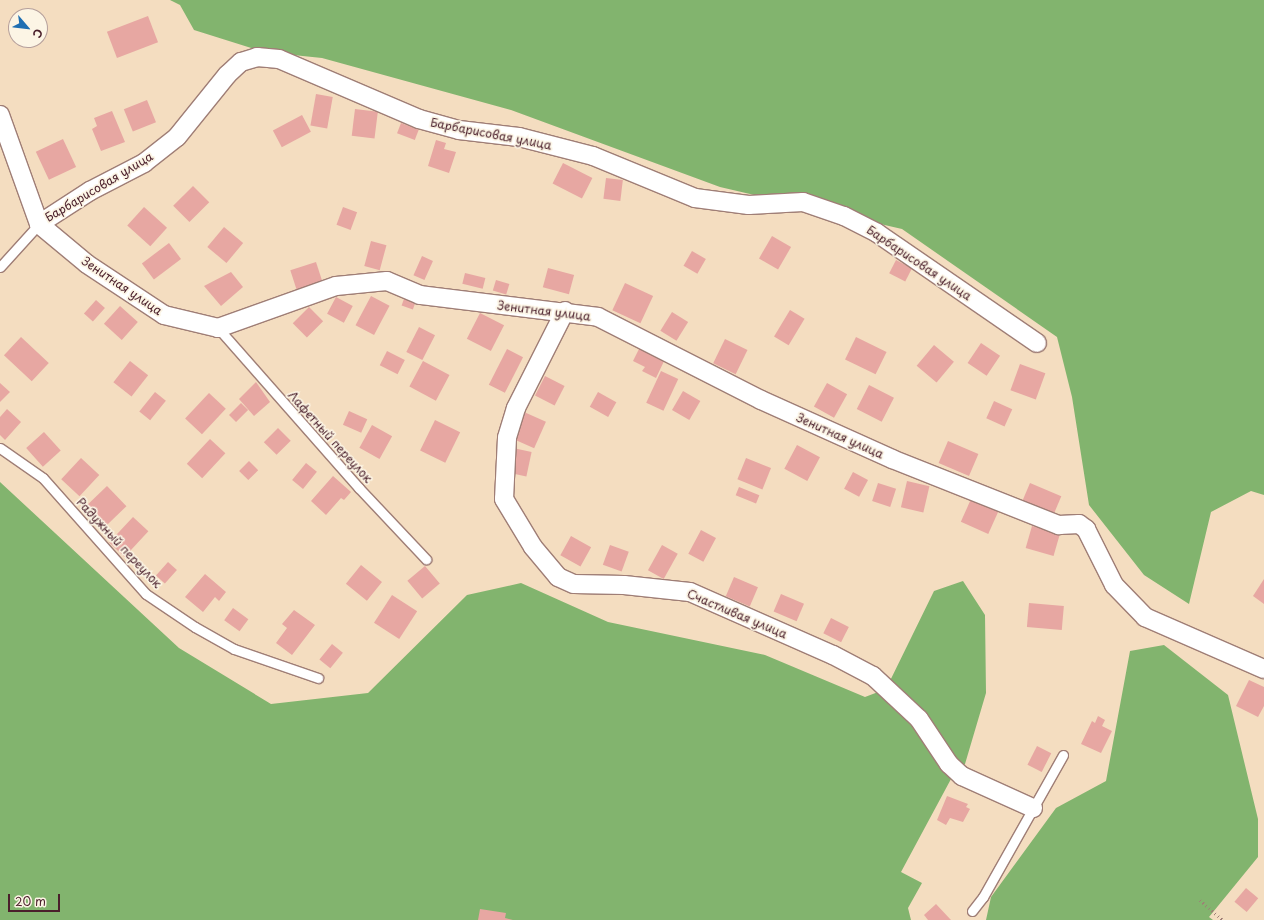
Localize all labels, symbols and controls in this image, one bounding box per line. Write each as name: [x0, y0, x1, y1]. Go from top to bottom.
north arrow: [8, 8, 48, 48]
text: С: [29, 26, 48, 41]
street label: Барбарисовая улица: [429, 115, 553, 153]
street label: Барбарисовая улица: [42, 149, 156, 225]
street label: Барбарисовая улица: [864, 222, 974, 304]
street label: Зенитная улица: [79, 254, 165, 318]
street label: Зенитная улица: [496, 298, 592, 324]
street label: Лафетный переулок: [285, 388, 375, 486]
street label: Зенитная улица: [794, 410, 886, 462]
street label: Радужный переулок: [73, 495, 165, 591]
street label: Счастливая улица: [685, 586, 789, 642]
scale bar: [10, 886, 62, 912]
text: 20 m: [15, 892, 46, 910]

